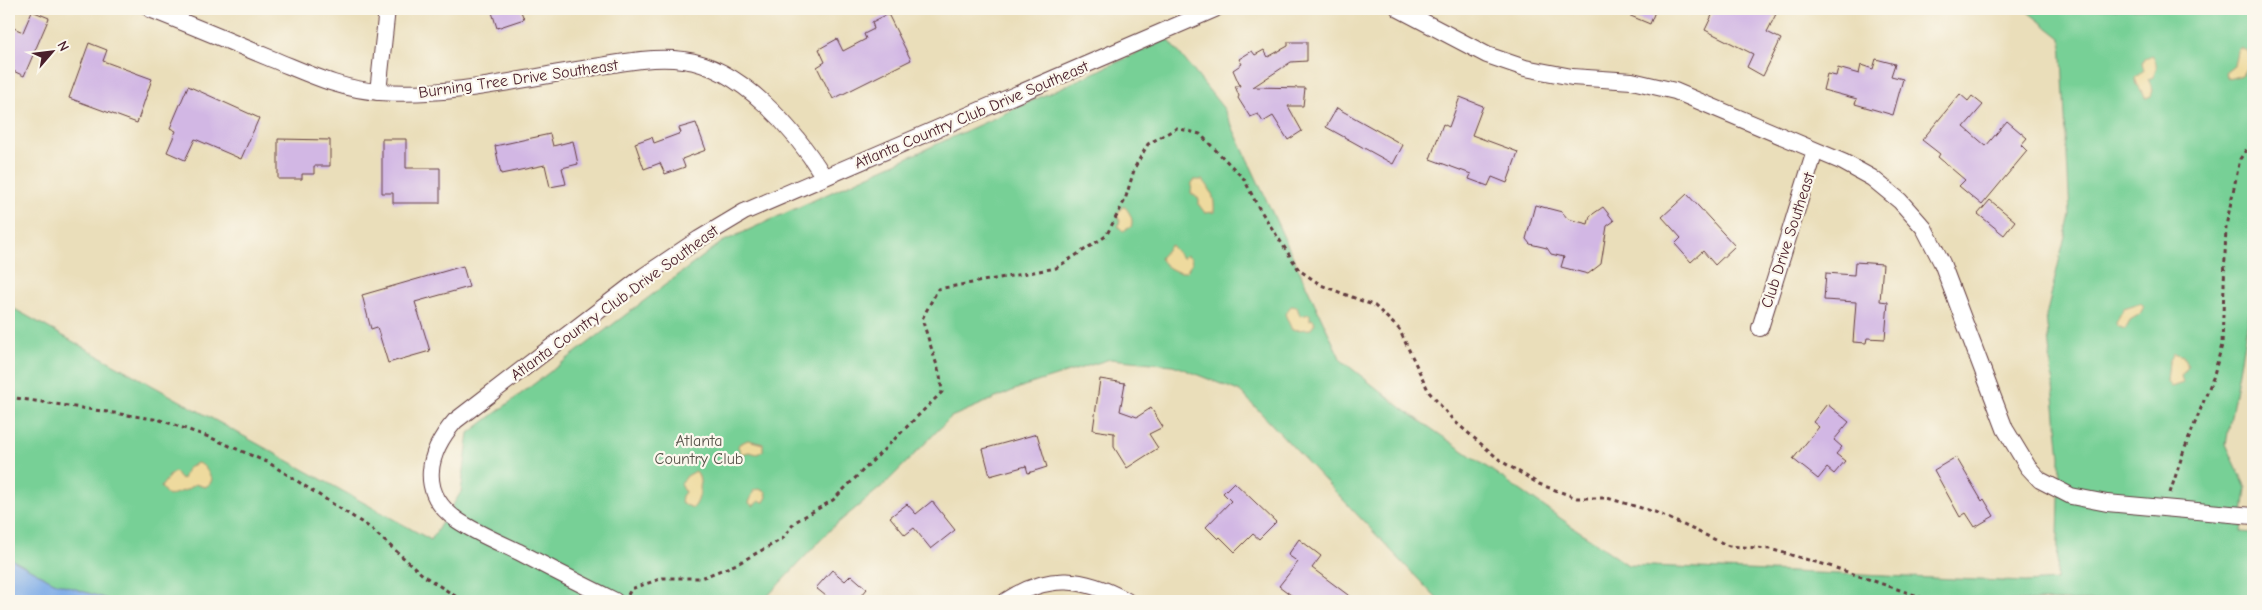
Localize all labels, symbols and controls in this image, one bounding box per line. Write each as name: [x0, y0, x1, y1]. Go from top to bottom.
north arrow: [28, 28, 78, 78]
text: N: [53, 38, 73, 54]
street label: Burning Tree Drive Southeast: [417, 56, 619, 102]
street label: Atlanta Country Club Drive Southeast: [852, 57, 1091, 172]
street label: Club Drive Southeast: [1758, 170, 1818, 310]
street label: Atlanta Country Club Drive Southeast: [507, 221, 722, 384]
park label: Atlanta Country Club: [655, 432, 743, 468]

